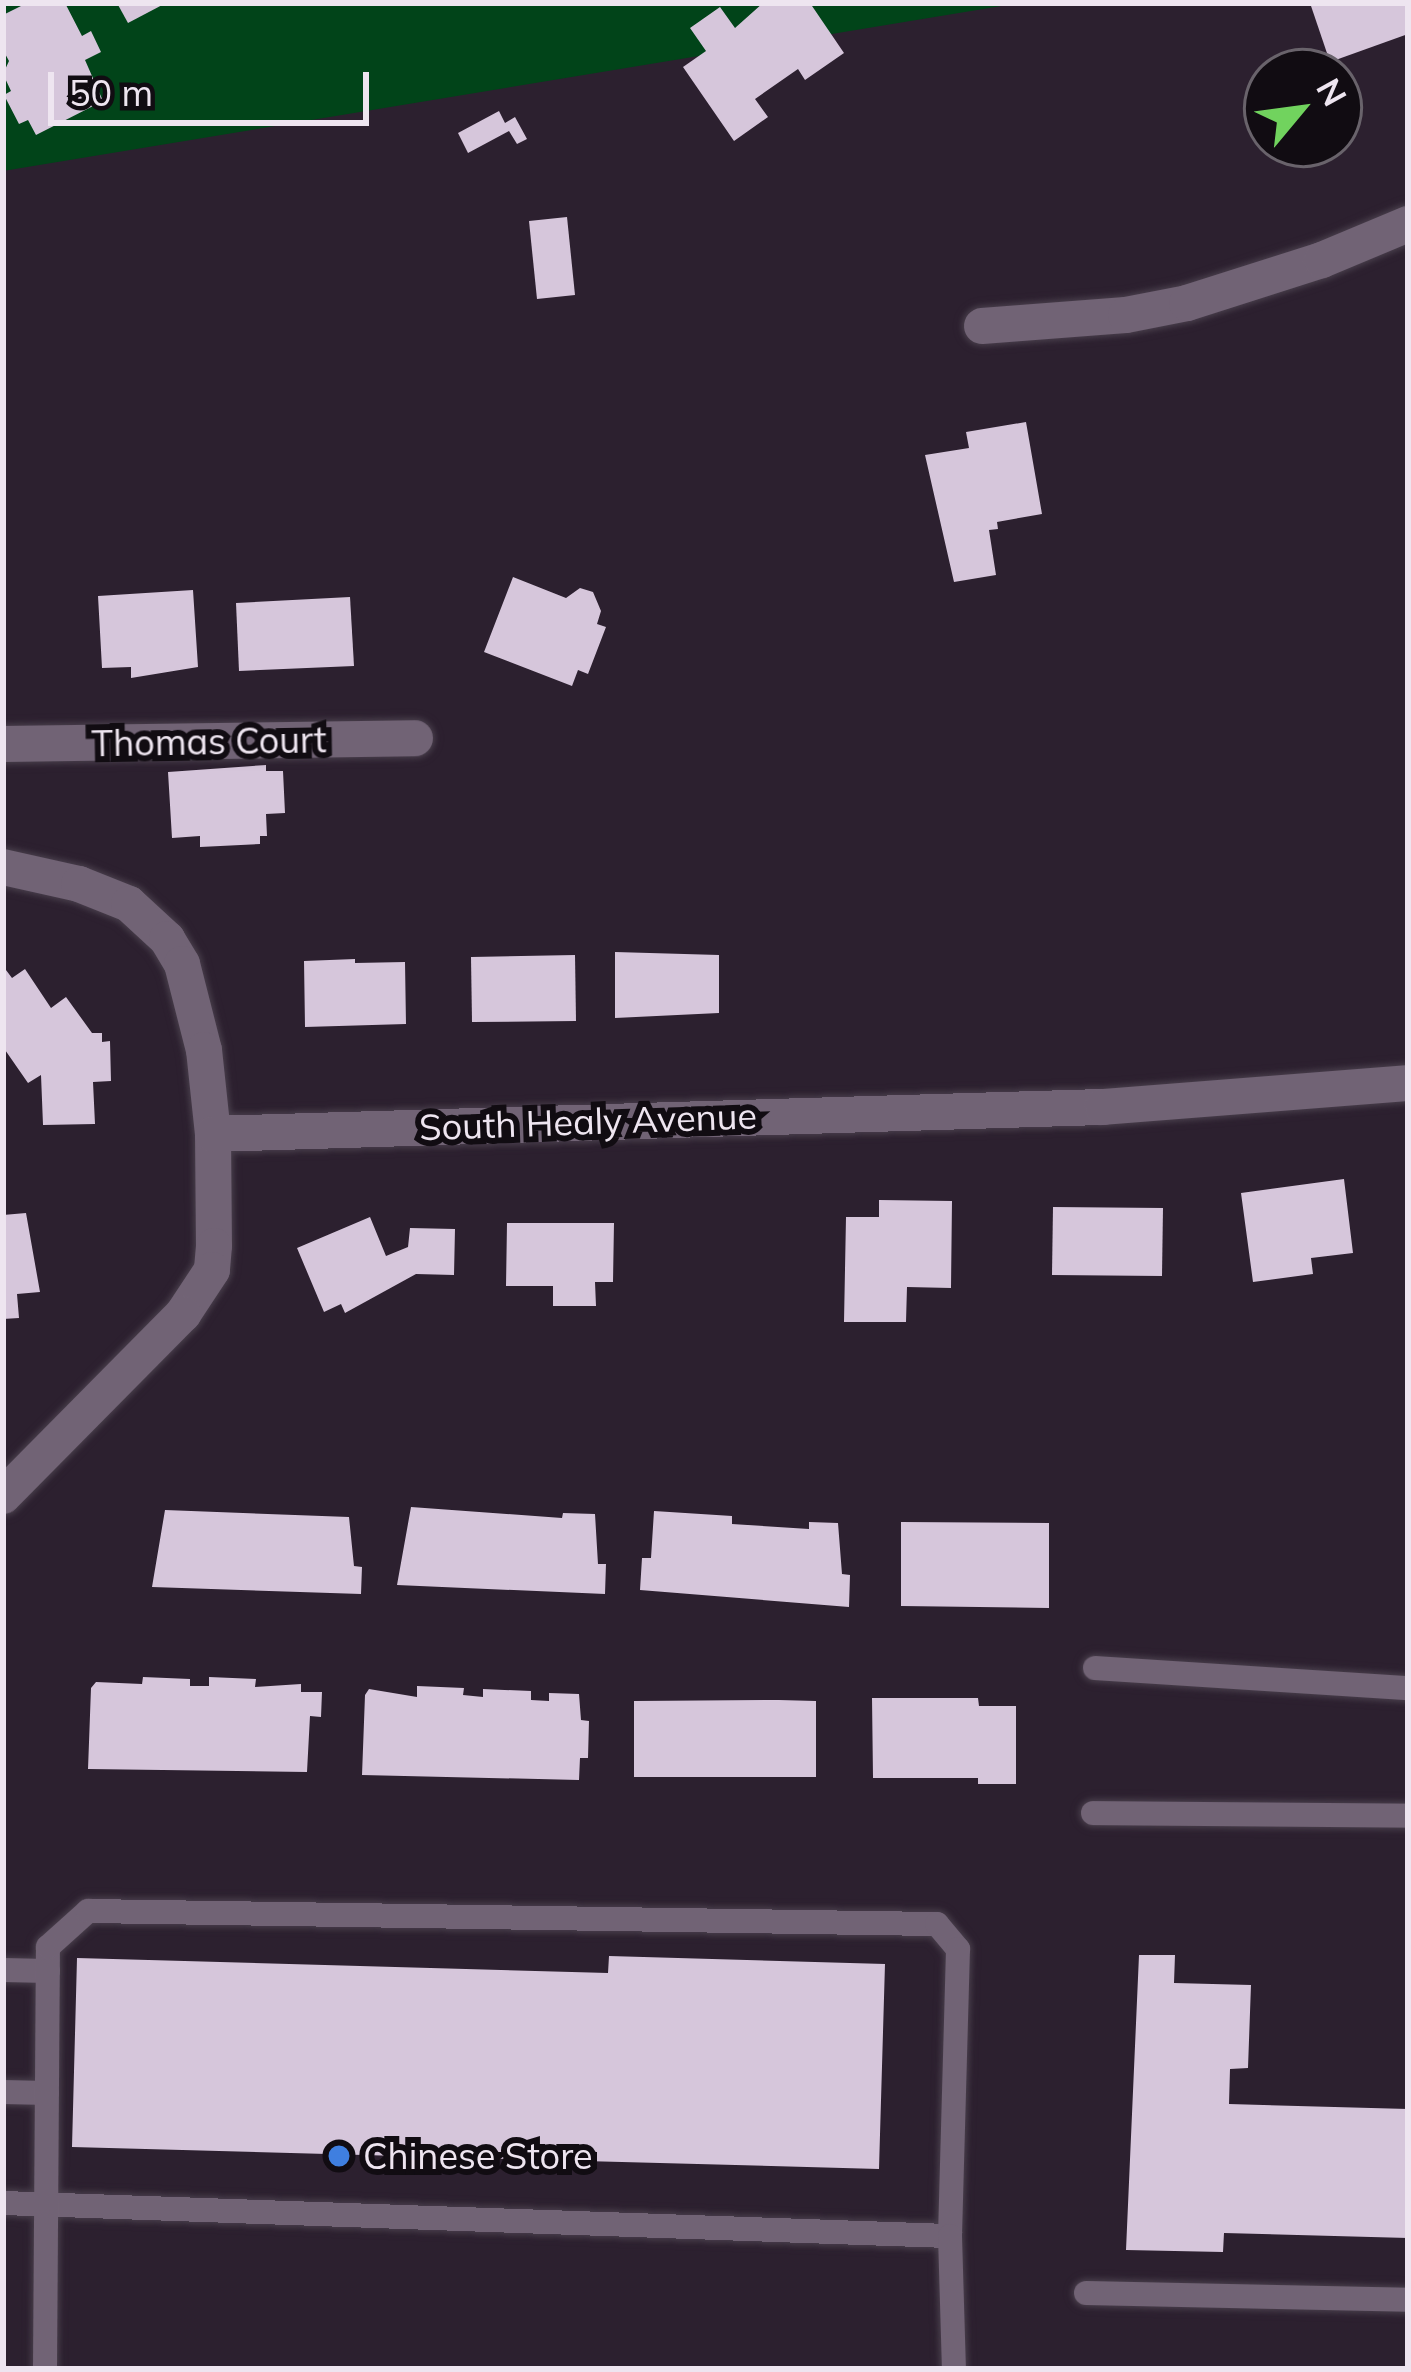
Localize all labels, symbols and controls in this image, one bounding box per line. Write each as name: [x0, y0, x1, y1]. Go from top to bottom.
scale bar: [54, 48, 375, 122]
north arrow: [1243, 48, 1363, 168]
text: 50 m: [69, 70, 153, 115]
text: N: [1308, 71, 1356, 113]
street label: Thomas Court: [91, 717, 327, 765]
street label: South Healy Avenue: [418, 1094, 758, 1148]
place label: Chinese Store: [363, 2134, 593, 2178]
marker: Chinese Store: [326, 2143, 352, 2169]

